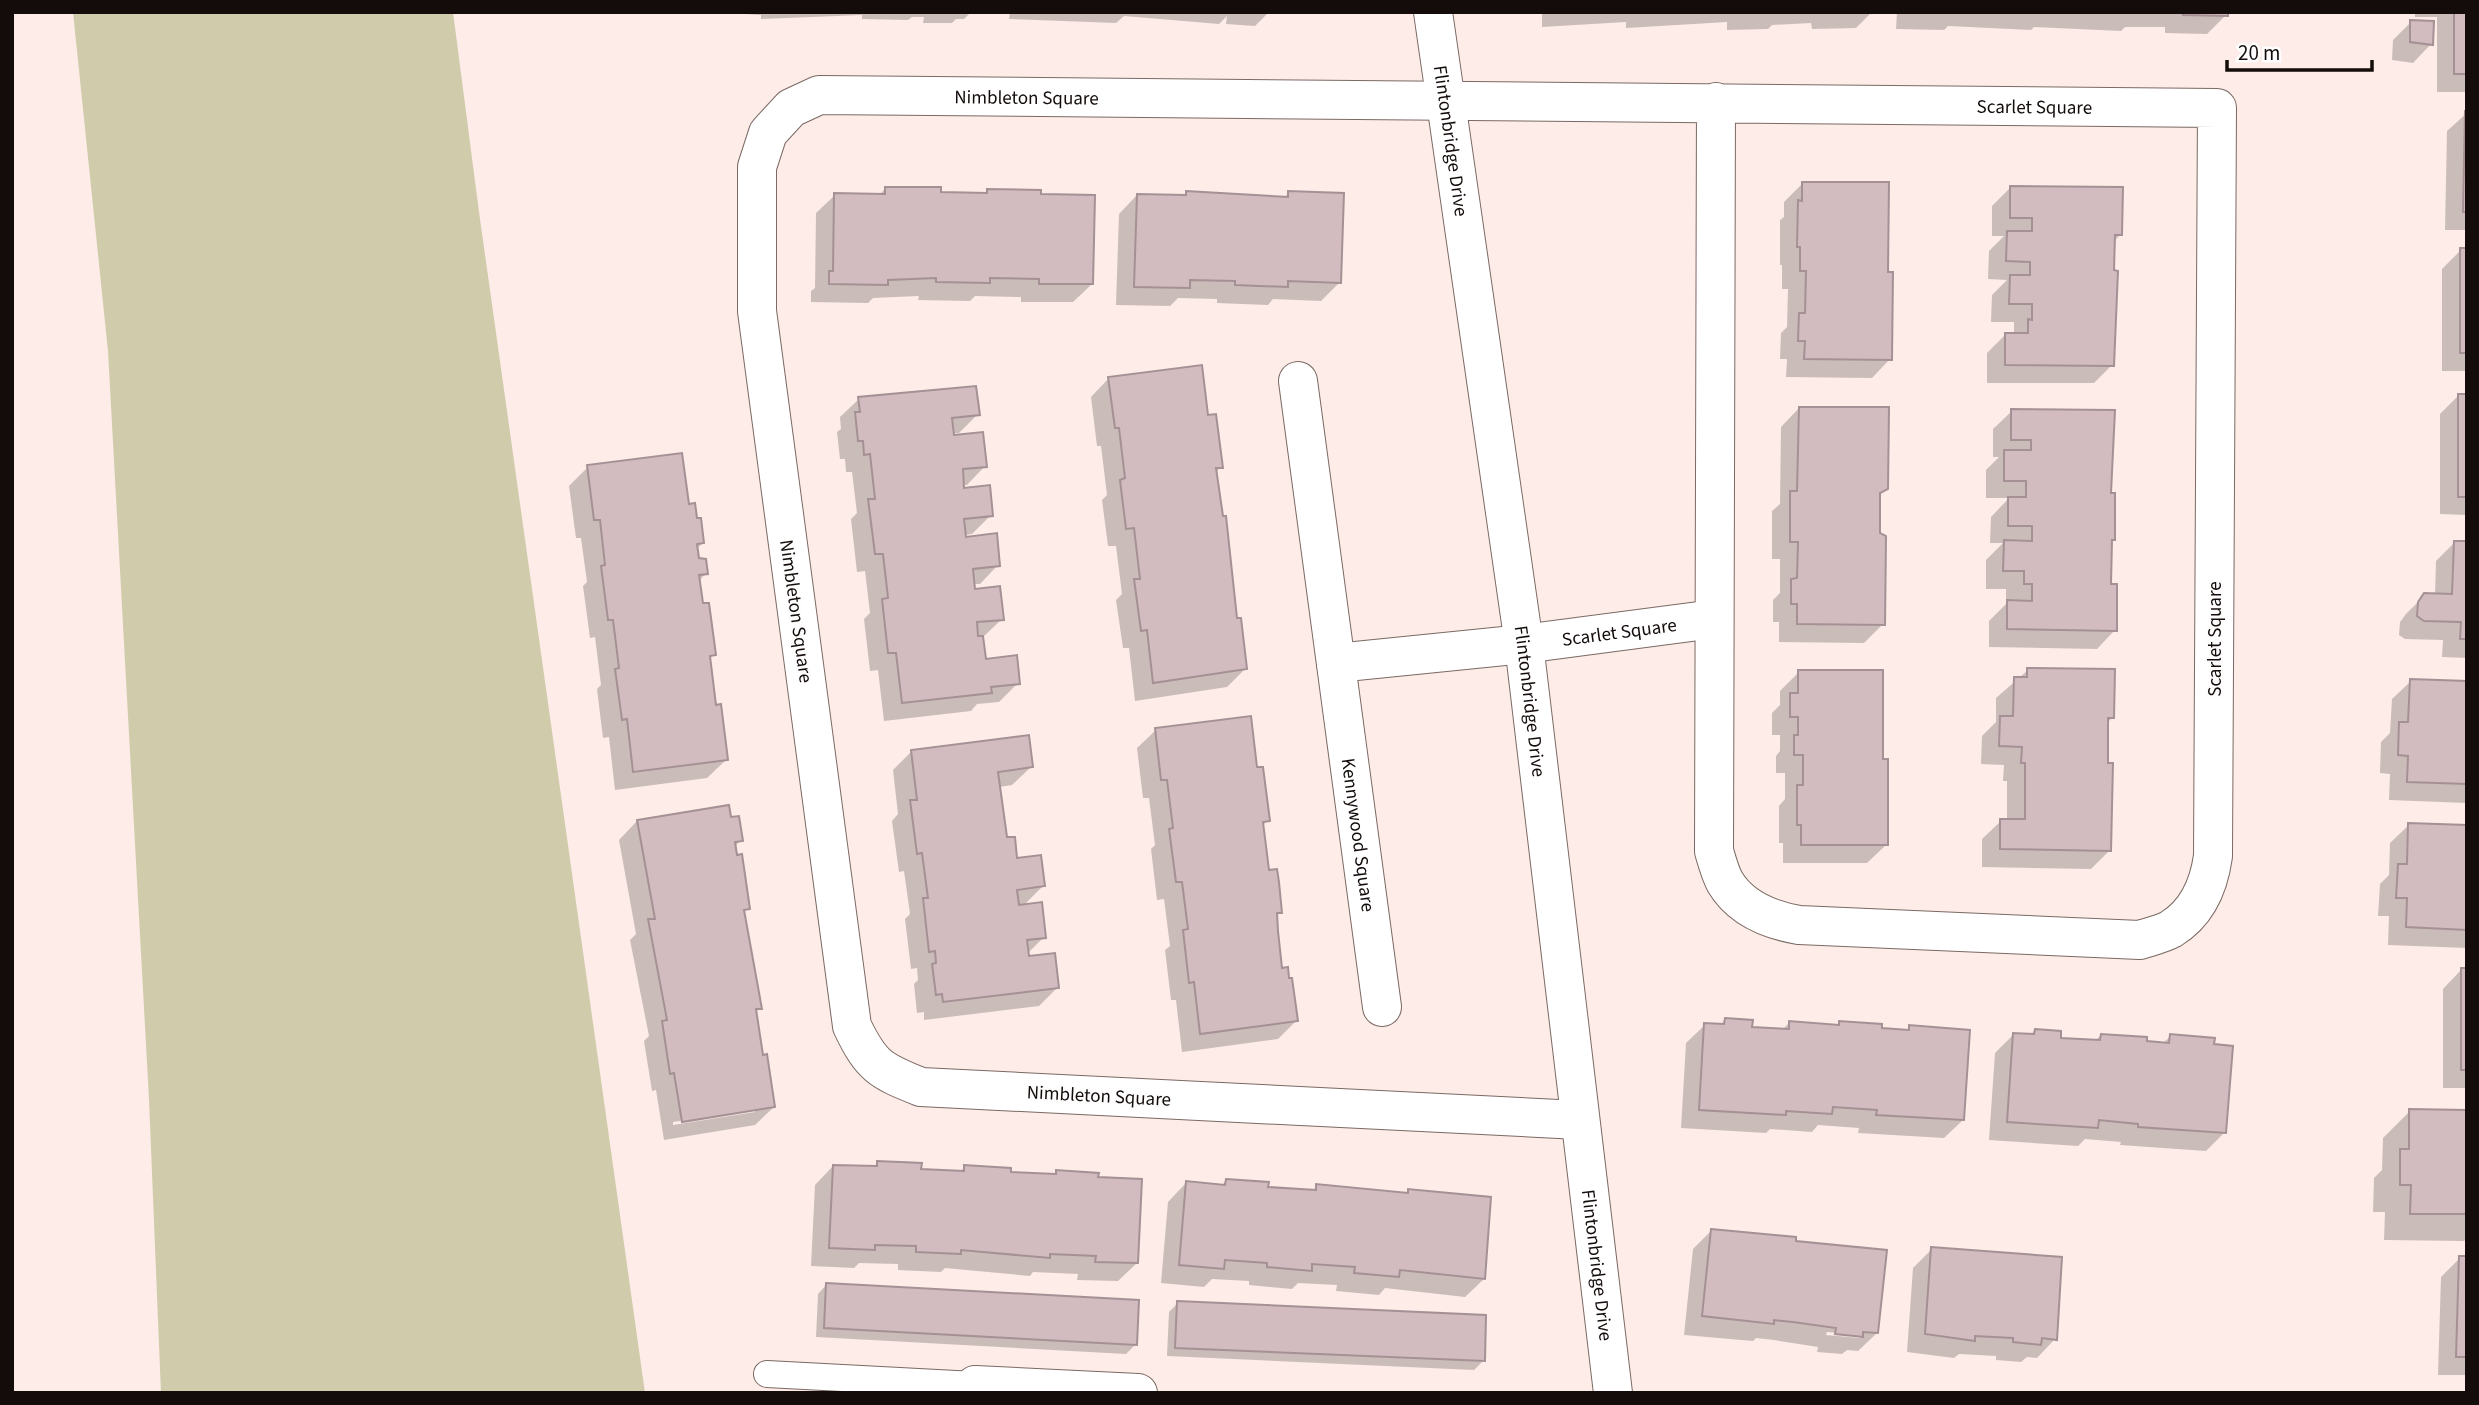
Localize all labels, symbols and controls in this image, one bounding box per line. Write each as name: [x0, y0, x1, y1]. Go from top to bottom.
scale bar: [2227, 28, 2372, 72]
text: 20 m: [2238, 38, 2280, 68]
street label: Flintonbridge Drive: [1426, 64, 1474, 218]
street label: Nimbleton Square: [954, 84, 1099, 113]
street label: Scarlet Square: [1976, 94, 2092, 122]
street label: Nimbleton Square: [772, 538, 819, 685]
street label: Scarlet Square: [2202, 581, 2229, 697]
street label: Scarlet Square: [1560, 612, 1678, 654]
street label: Flintonbridge Drive: [1506, 624, 1552, 779]
street label: Kennywood Square: [1334, 757, 1381, 914]
street label: Nimbleton Square: [1026, 1079, 1172, 1114]
street label: Flintonbridge Drive: [1574, 1188, 1619, 1343]

